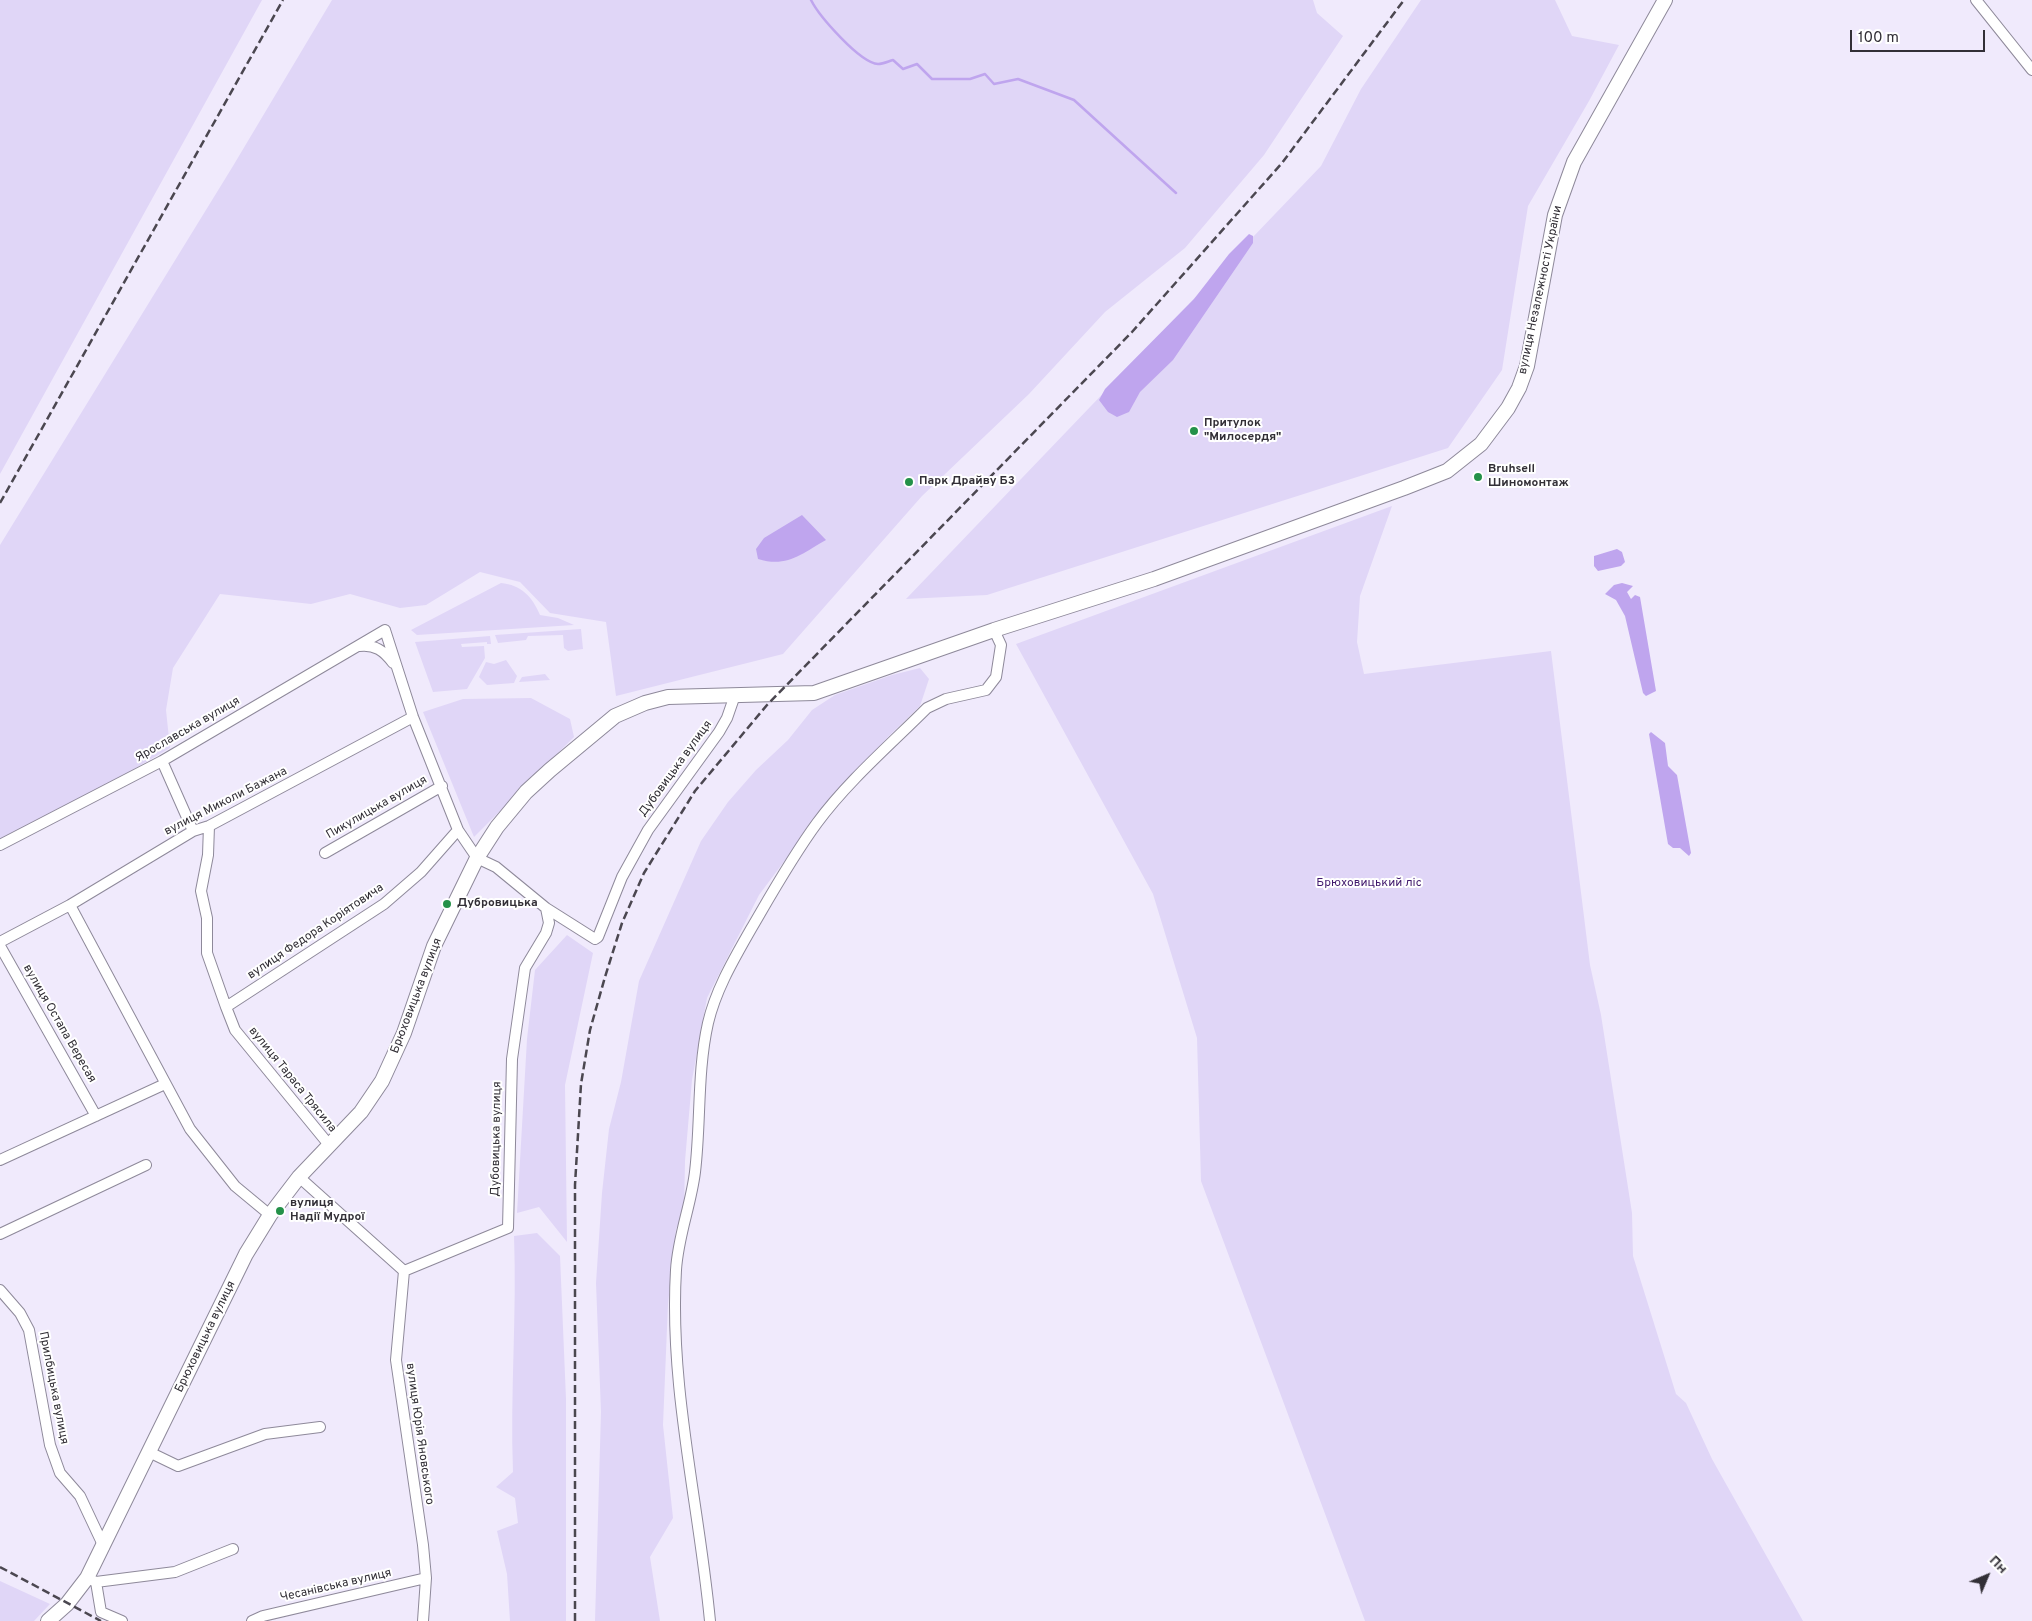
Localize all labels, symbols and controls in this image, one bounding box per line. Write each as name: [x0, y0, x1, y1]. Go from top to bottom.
scale bar: [1852, 20, 1987, 52]
text: 100 m: [1858, 29, 1899, 48]
street label: вулиця Незалежності України: [1516, 204, 1566, 376]
place label: Притулок "Милосердя": [1204, 417, 1281, 445]
marker: Притулок "Милосердя": [1188, 425, 1200, 437]
place label: Bruhsell Шиномонтаж: [1488, 463, 1569, 491]
marker: Bruhsell Шиномонтаж: [1472, 471, 1484, 483]
place label: Парк Драйву Б3: [919, 475, 1015, 489]
marker: Парк Драйву Б3: [903, 476, 915, 488]
street label: Ярославська вулиця: [133, 694, 243, 766]
street label: Дубовицька вулиця: [636, 718, 716, 820]
street label: вулиця Миколи Бажана: [162, 765, 290, 839]
street label: Пикулицька вулиця: [324, 773, 430, 843]
park label: Брюховицький ліс: [1316, 877, 1422, 891]
street label: вулиця Федора Коріятовича: [245, 881, 387, 983]
place label: Дубровицька: [457, 897, 538, 911]
marker: Дубровицька: [441, 898, 453, 910]
street label: Брюховицька вулиця: [388, 936, 446, 1056]
street label: вулиця Остапа Вересая: [19, 962, 99, 1086]
street label: вулиця Тараса Трясила: [245, 1024, 339, 1136]
street label: Дубовицька вулиця: [489, 1081, 505, 1197]
place label: вулиця Надії Мудрої: [290, 1197, 365, 1225]
marker: вулиця Надії Мудрої: [274, 1205, 286, 1217]
street label: Брюховицька вулиця: [173, 1279, 239, 1395]
street label: Прилбицька вулиця: [35, 1330, 71, 1446]
street label: вулиця Юрія Яновського: [402, 1362, 436, 1506]
north arrow: [1962, 1551, 2012, 1601]
text: Пн: [1985, 1552, 2011, 1578]
street label: Чесанівська вулиця: [279, 1566, 393, 1606]

